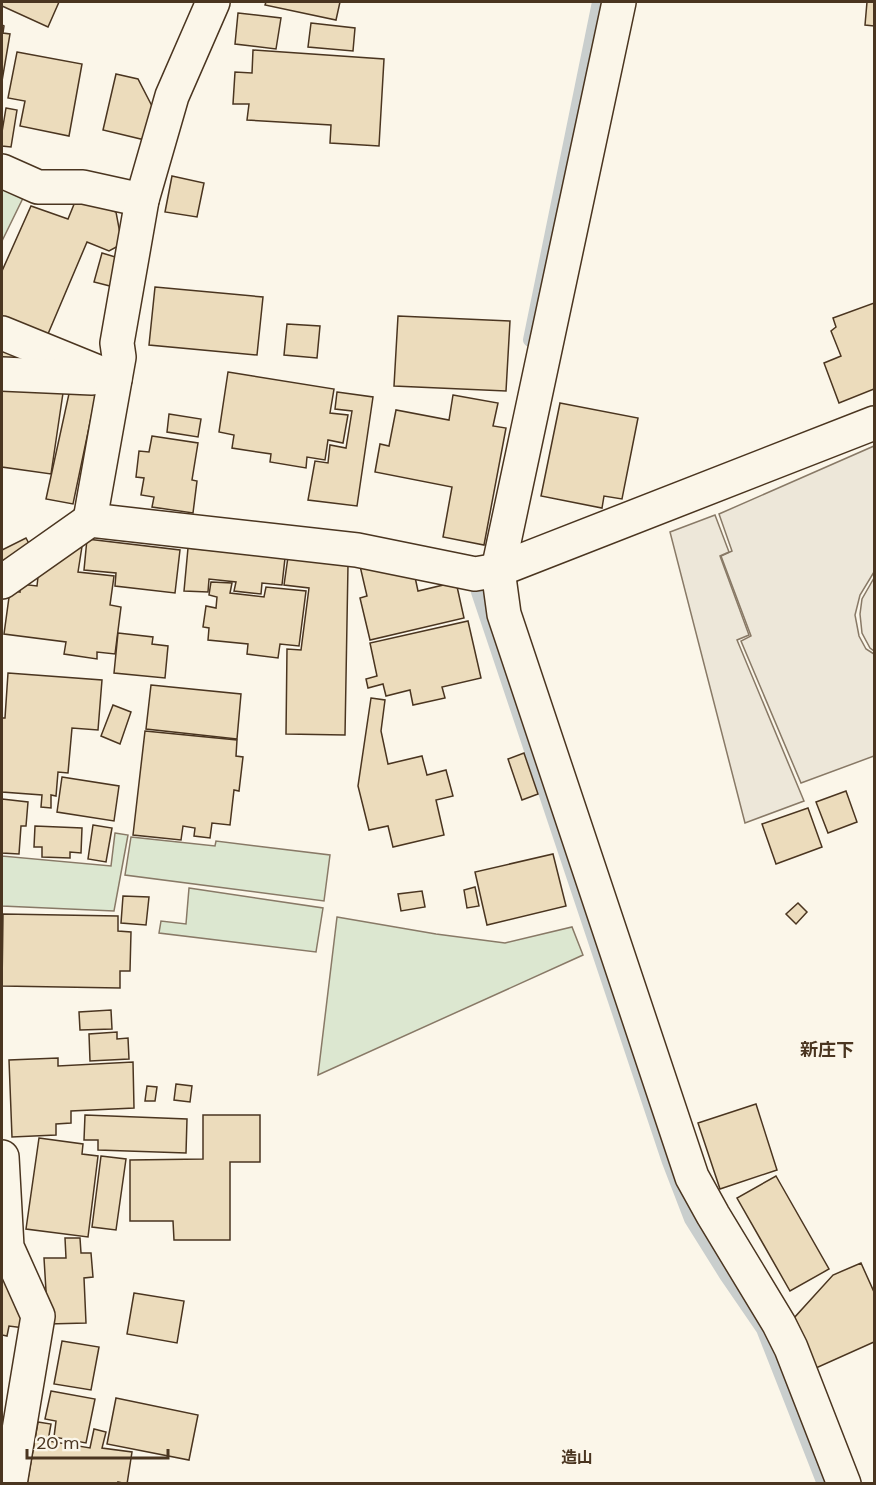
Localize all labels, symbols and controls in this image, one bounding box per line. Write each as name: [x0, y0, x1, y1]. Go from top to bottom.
district label: 新庄下: [800, 1038, 854, 1062]
scale bar: [27, 1422, 168, 1460]
text: 20 m: [36, 1431, 79, 1455]
district label: 造山: [561, 1447, 593, 1468]

